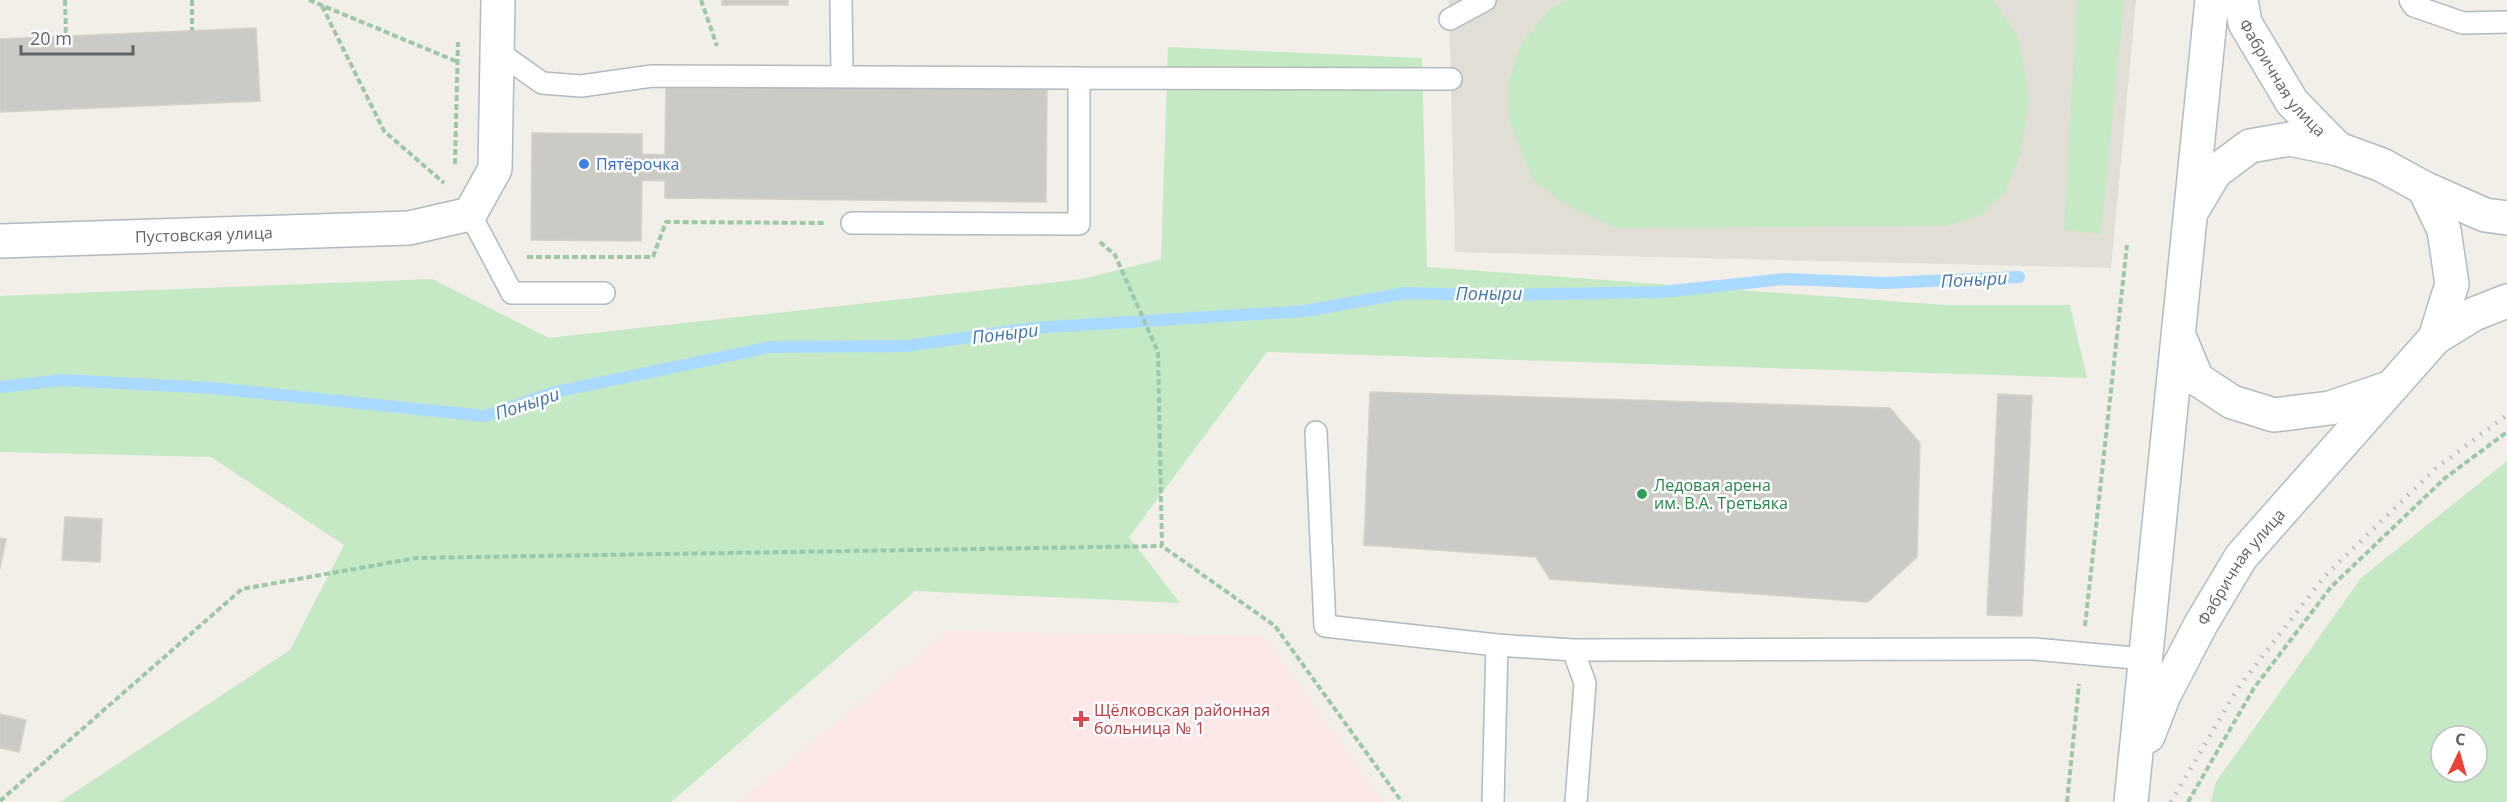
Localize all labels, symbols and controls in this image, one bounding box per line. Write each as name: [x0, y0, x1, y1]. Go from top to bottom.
street label: Фабричная улица: [2234, 15, 2331, 141]
scale bar: [21, 18, 134, 56]
text: 20 m: [30, 26, 72, 50]
place label: Пятёрочка: [596, 153, 679, 175]
marker: Пятёрочка: [577, 157, 591, 171]
street label: Пустовская улица: [135, 221, 273, 248]
water label: Поныри: [1940, 265, 2008, 293]
water label: Поныри: [1456, 281, 1522, 305]
water label: Поныри: [970, 317, 1040, 349]
water label: Поныри: [492, 381, 562, 425]
place label: Ледовая арена им. В.А. Третьяка: [1654, 474, 1788, 514]
marker: Ледовая арена им. В.А. Третьяка: [1635, 487, 1649, 501]
street label: Фабричная улица: [2192, 504, 2290, 629]
place label: Щёлковская районная больница № 1: [1094, 699, 1270, 739]
marker: Щёлковская районная больница № 1: [1072, 710, 1090, 728]
north arrow: [2429, 724, 2489, 784]
text: С: [2454, 728, 2466, 750]

